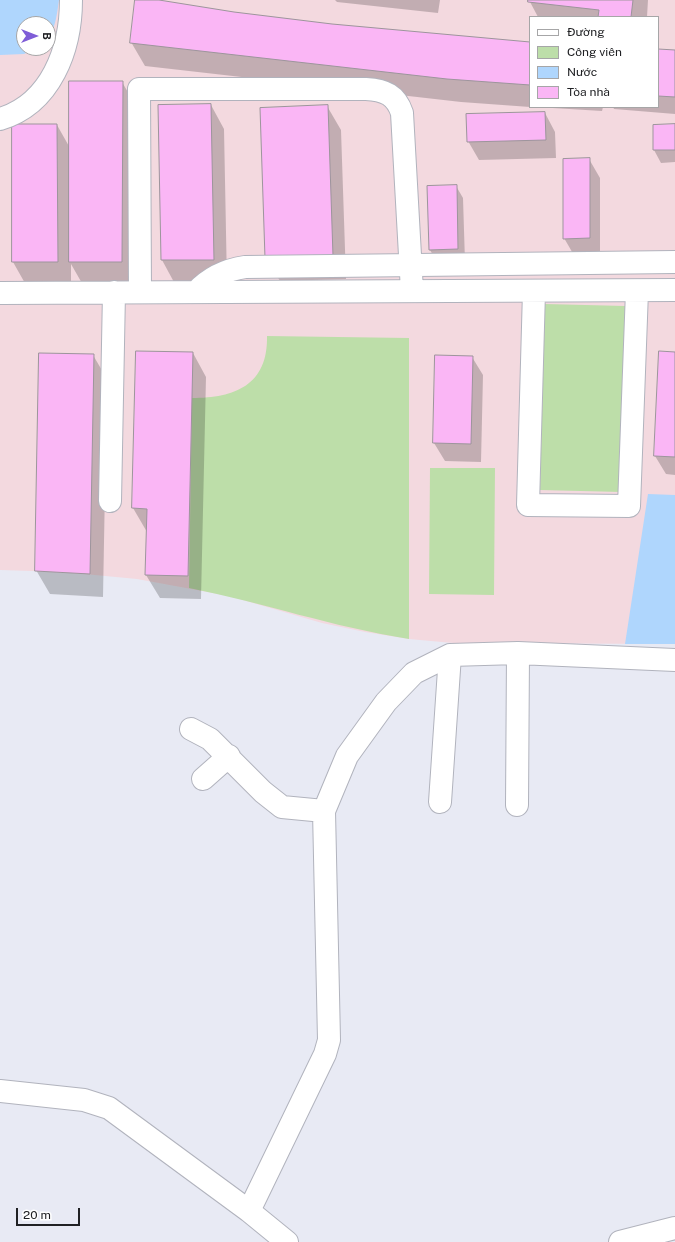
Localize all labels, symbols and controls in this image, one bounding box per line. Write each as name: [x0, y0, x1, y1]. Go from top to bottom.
north arrow: [16, 16, 56, 56]
legend: [529, 16, 659, 108]
text: Đường: [567, 25, 605, 39]
text: B: [41, 32, 53, 40]
text: Công viên: [567, 45, 622, 59]
text: Nước: [567, 65, 597, 79]
text: Tòa nhà: [567, 85, 610, 99]
scale bar: [18, 1200, 82, 1226]
text: 20 m: [23, 1208, 51, 1222]

